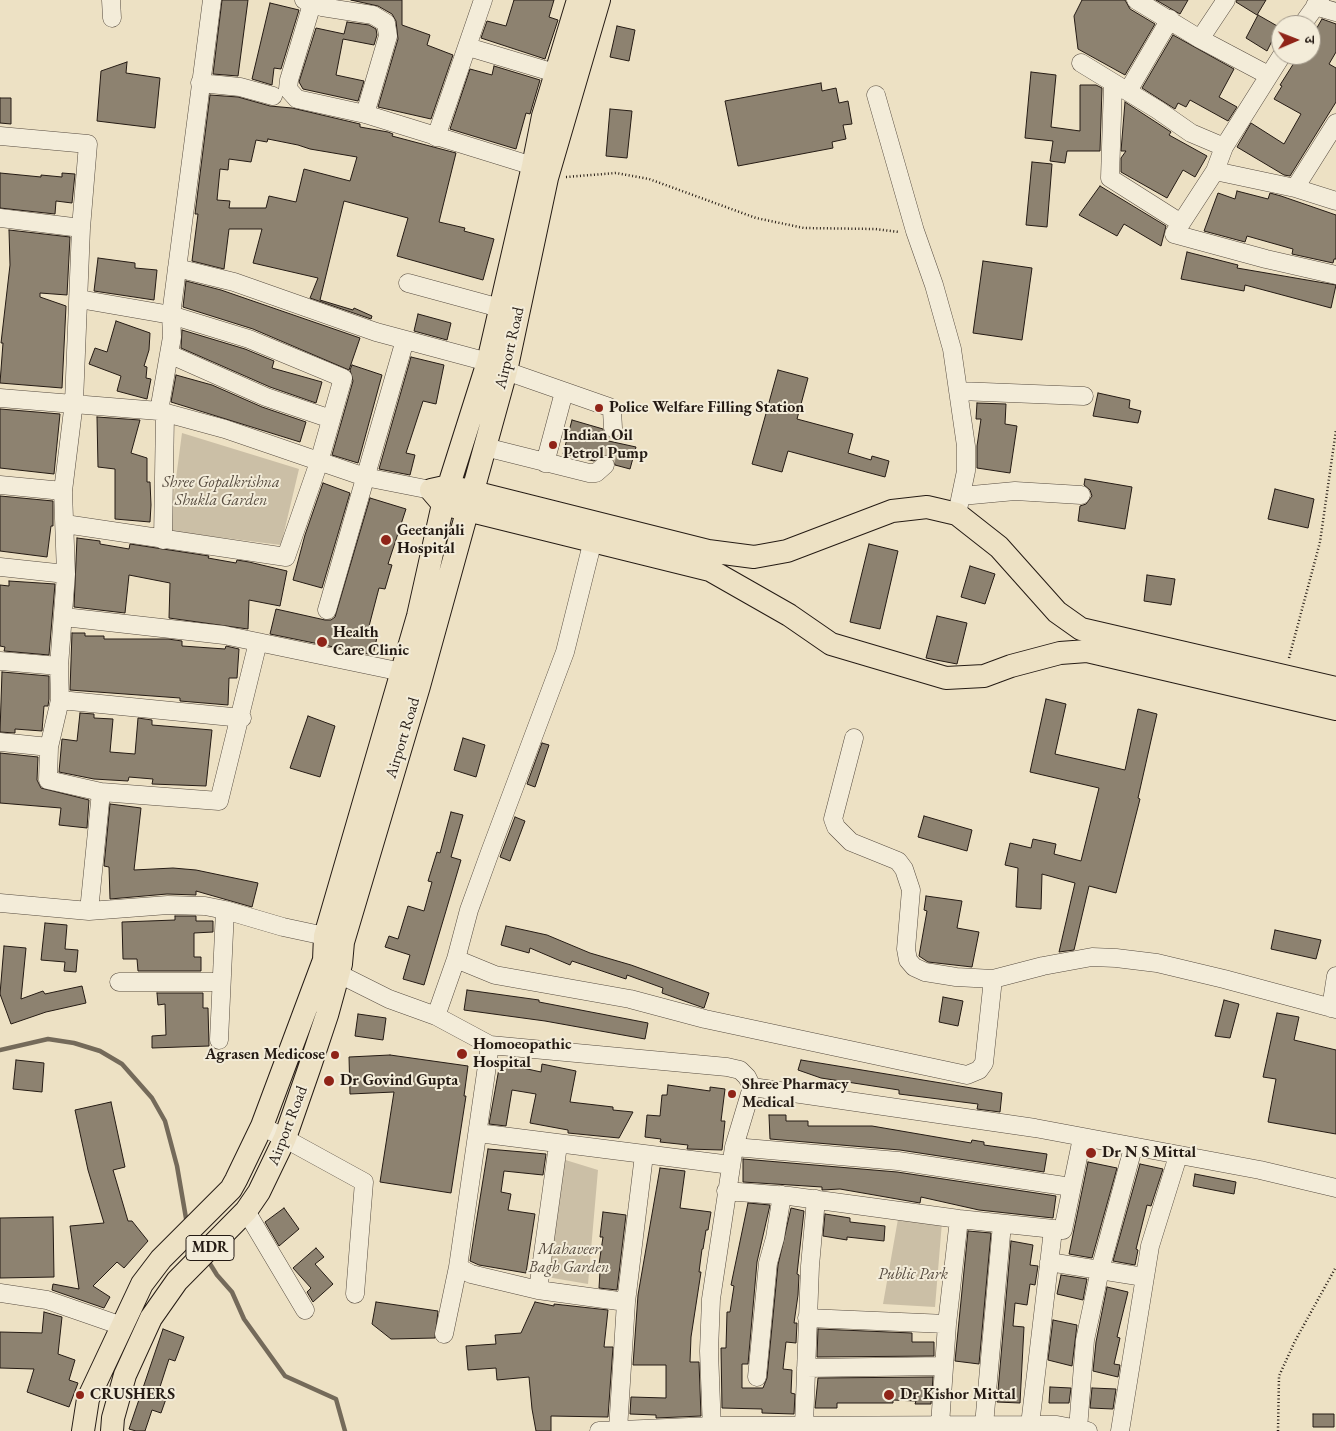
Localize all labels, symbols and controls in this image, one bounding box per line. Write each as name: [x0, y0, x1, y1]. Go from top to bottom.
north arrow: [1271, 15, 1321, 65]
text: उ: [1301, 36, 1319, 43]
street label: Airport Road: [491, 305, 529, 391]
place label: Police Welfare Filling Station: [609, 398, 804, 418]
marker: Police Welfare Filling Station: [593, 402, 605, 414]
place label: Indian Oil Petrol Pump: [563, 426, 648, 464]
marker: Indian Oil Petrol Pump: [547, 439, 559, 451]
park label: Shree Gopalkrishna Shukla Garden: [162, 473, 280, 511]
place label: Geetanjali Hospital: [397, 521, 464, 559]
marker: Geetanjali Hospital: [379, 533, 393, 547]
place label: Health Care Clinic: [333, 623, 409, 661]
marker: Health Care Clinic: [315, 635, 329, 649]
street label: Airport Road: [382, 695, 424, 781]
place label: Homoeopathic Hospital: [473, 1035, 572, 1073]
place label: Agrasen Medicose: [205, 1045, 325, 1065]
marker: Homoeopathic Hospital: [455, 1047, 469, 1061]
marker: Agrasen Medicose: [329, 1049, 341, 1061]
place label: Dr Govind Gupta: [340, 1071, 458, 1091]
marker: Dr Govind Gupta: [322, 1074, 336, 1088]
place label: Shree Pharmacy Medical: [742, 1075, 849, 1113]
street label: Airport Road: [264, 1084, 312, 1168]
marker: Shree Pharmacy Medical: [726, 1088, 738, 1100]
place label: Dr N S Mittal: [1102, 1143, 1196, 1163]
marker: Dr N S Mittal: [1084, 1146, 1098, 1160]
road number: MDR: [186, 1236, 234, 1260]
park label: Mahaveer Bagh Garden: [529, 1240, 609, 1278]
park label: Public Park: [878, 1265, 948, 1285]
place label: CRUSHERS: [90, 1385, 175, 1405]
place label: Dr Kishor Mittal: [900, 1385, 1016, 1405]
marker: Dr Kishor Mittal: [882, 1388, 896, 1402]
marker: CRUSHERS: [74, 1389, 86, 1401]

